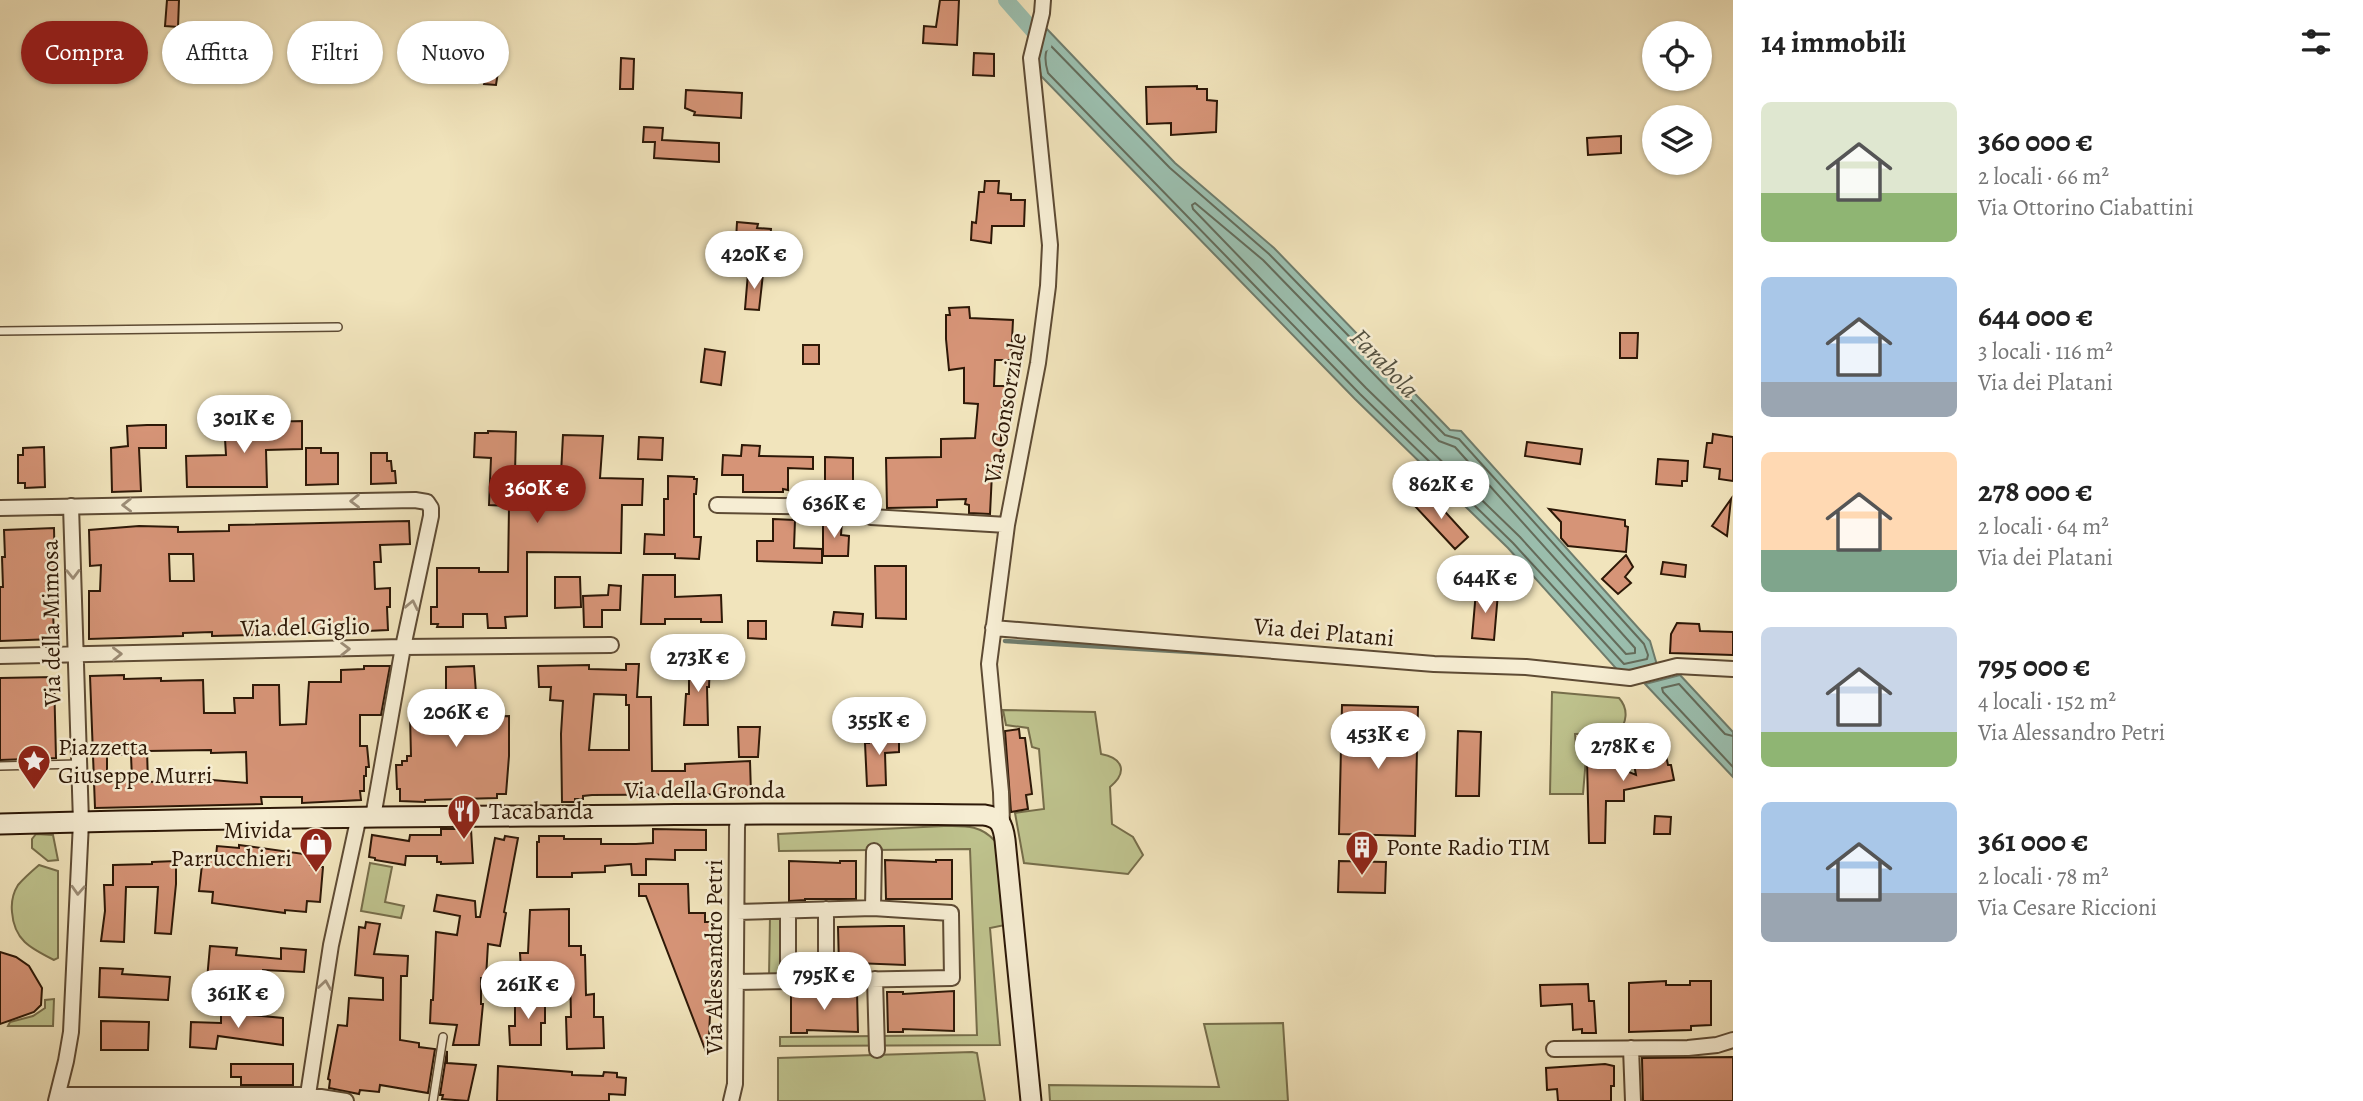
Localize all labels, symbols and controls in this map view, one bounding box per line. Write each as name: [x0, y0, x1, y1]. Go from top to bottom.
chip: Compra: [21, 21, 148, 84]
chip: Affitta: [162, 21, 273, 84]
chip: Filtri: [287, 21, 383, 84]
chip: Nuovo: [397, 21, 509, 84]
map controls: [1642, 21, 1712, 175]
button: locate: [1642, 21, 1712, 91]
text: 14 immobili: [1761, 22, 1906, 62]
icon: filters: [2297, 23, 2335, 61]
button: layers: [1642, 105, 1712, 175]
text: 360 000 €: [1978, 121, 2093, 161]
icon: home: [1817, 130, 1901, 214]
text: 2 locali · 66 m²: [1978, 161, 2109, 192]
text: Via Ottorino Ciabattini: [1978, 192, 2194, 223]
pin: 420K €: [697, 232, 811, 291]
text: 420K €: [721, 238, 787, 269]
text: 644 000 €: [1978, 296, 2093, 336]
icon: home: [1817, 305, 1901, 389]
water label: Farabola: [1342, 321, 1427, 406]
street label: Via Consorziale: [976, 330, 1034, 487]
text: 3 locali · 116 m²: [1978, 336, 2113, 367]
text: Via dei Platani: [1978, 367, 2113, 398]
pin: 301K €: [187, 396, 301, 455]
text: 301K €: [213, 402, 275, 433]
pin: 862K €: [1384, 462, 1498, 521]
pin: 360K €: [480, 466, 594, 525]
text: 862K €: [1408, 468, 1474, 499]
text: 278 000 €: [1978, 471, 2093, 511]
text: 360K €: [505, 472, 569, 503]
pin: 636K €: [777, 480, 891, 540]
icon: home: [1817, 480, 1901, 564]
text: 636K €: [802, 487, 866, 518]
one-way arrow: [349, 493, 359, 509]
one-way arrow: [121, 497, 132, 513]
text: 2 locali · 64 m²: [1978, 511, 2109, 542]
street label: Via della Mimosa: [34, 538, 68, 708]
text: Via dei Platani: [1978, 542, 2113, 573]
pin: 644K €: [1428, 556, 1542, 615]
text: 644K €: [1453, 562, 1517, 593]
one-way arrow: [65, 569, 81, 580]
one-way arrow: [404, 599, 418, 611]
street label: Via del Giglio: [239, 610, 370, 644]
street label: Via dei Platani: [1251, 610, 1396, 654]
pin: 273K €: [641, 634, 755, 694]
one-way arrow: [339, 641, 350, 656]
text: 273K €: [666, 641, 730, 672]
one-way arrow: [112, 646, 123, 662]
text: 795 000 €: [1978, 646, 2090, 686]
icon: home: [1817, 655, 1901, 739]
text: 4 locali · 152 m²: [1978, 686, 2116, 717]
pin: 206K €: [399, 690, 513, 749]
text: 206K €: [423, 696, 489, 727]
pin: 355K €: [822, 698, 936, 757]
text: 355K €: [848, 704, 910, 735]
pin: 453K €: [1321, 712, 1435, 771]
text: Via Alessandro Petri: [1978, 717, 2165, 748]
text: 453K €: [1347, 718, 1409, 749]
pin: 278K €: [1566, 724, 1680, 783]
text: 278K €: [1591, 730, 1655, 761]
place label: Piazzetta Giuseppe Murri: [58, 731, 213, 791]
place icon: Piazzetta Giuseppe Murri: [15, 742, 53, 791]
street label: Via della Gronda: [623, 774, 786, 806]
restaurant icon: Tacabanda: [445, 792, 483, 841]
place label: Tacabanda: [489, 795, 595, 827]
place label: Mivida Parrucchieri: [170, 814, 293, 874]
text: 361 000 €: [1978, 821, 2089, 861]
shop icon: Mivida Parrucchieri: [297, 825, 335, 874]
building icon: Ponte Radio TIM: [1343, 828, 1381, 877]
icon: home: [1817, 830, 1901, 914]
place label: Ponte Radio TIM: [1386, 831, 1551, 863]
street label: Via Alessandro Petri: [698, 859, 730, 1056]
text: 2 locali · 78 m²: [1978, 861, 2109, 892]
one-way arrow: [71, 885, 86, 896]
text: Via Cesare Riccioni: [1978, 892, 2157, 923]
pin: 795K €: [767, 953, 881, 1012]
text: 795K €: [793, 959, 855, 990]
pin: 261K €: [471, 962, 585, 1021]
text: 261K €: [497, 968, 559, 999]
pin: 361K €: [181, 970, 295, 1030]
text: 361K €: [207, 977, 269, 1008]
one-way arrow: [317, 979, 332, 991]

